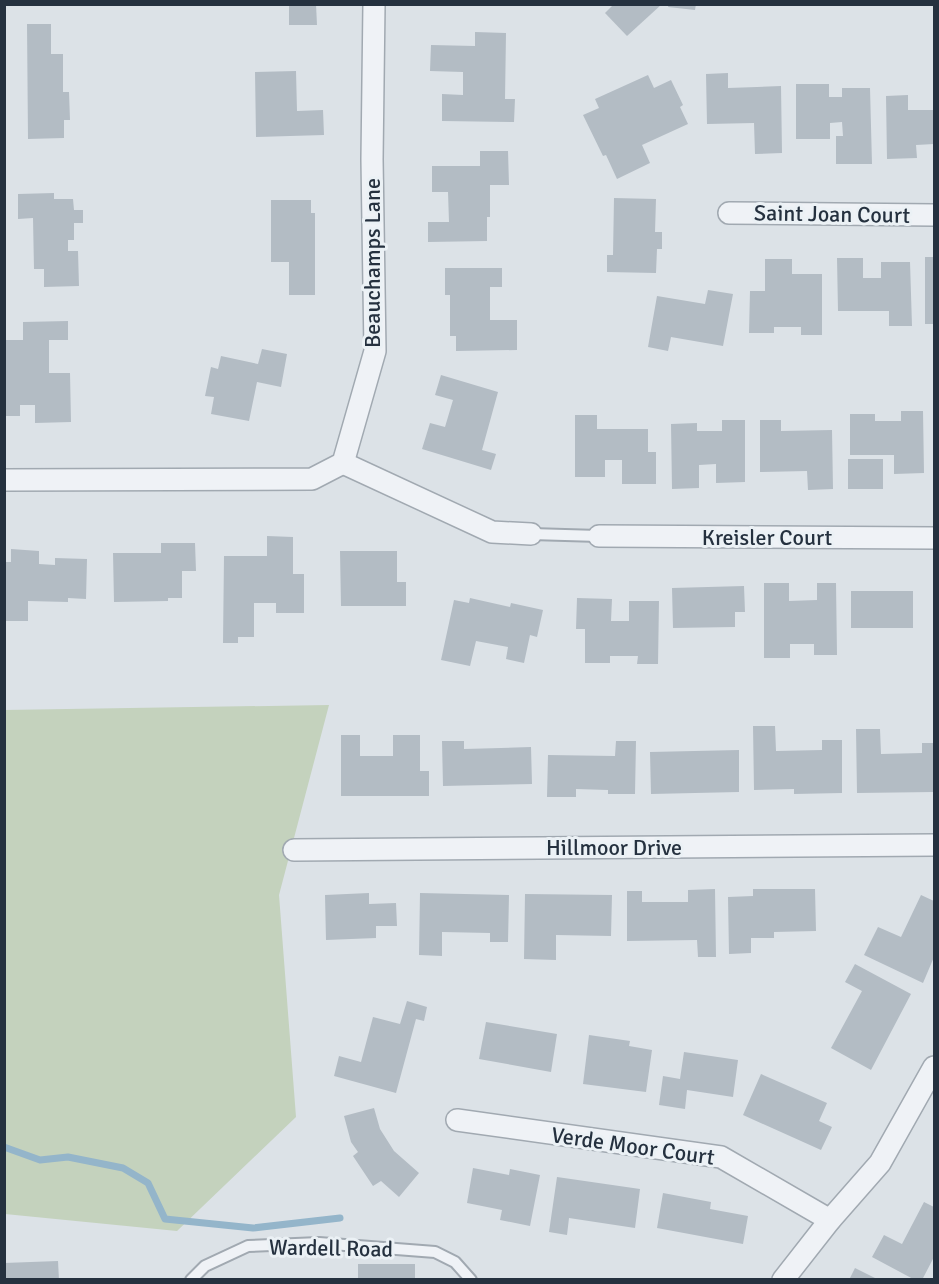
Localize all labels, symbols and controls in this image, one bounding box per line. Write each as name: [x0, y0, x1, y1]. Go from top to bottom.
street label: Beauchamps Lane: [359, 178, 386, 348]
street label: Saint Joan Court: [754, 199, 911, 229]
street label: Kreisler Court: [702, 524, 833, 551]
street label: Hillmoor Drive: [546, 834, 682, 861]
street label: Verde Moor Court: [550, 1121, 717, 1171]
street label: Wardell Road: [269, 1233, 393, 1263]

